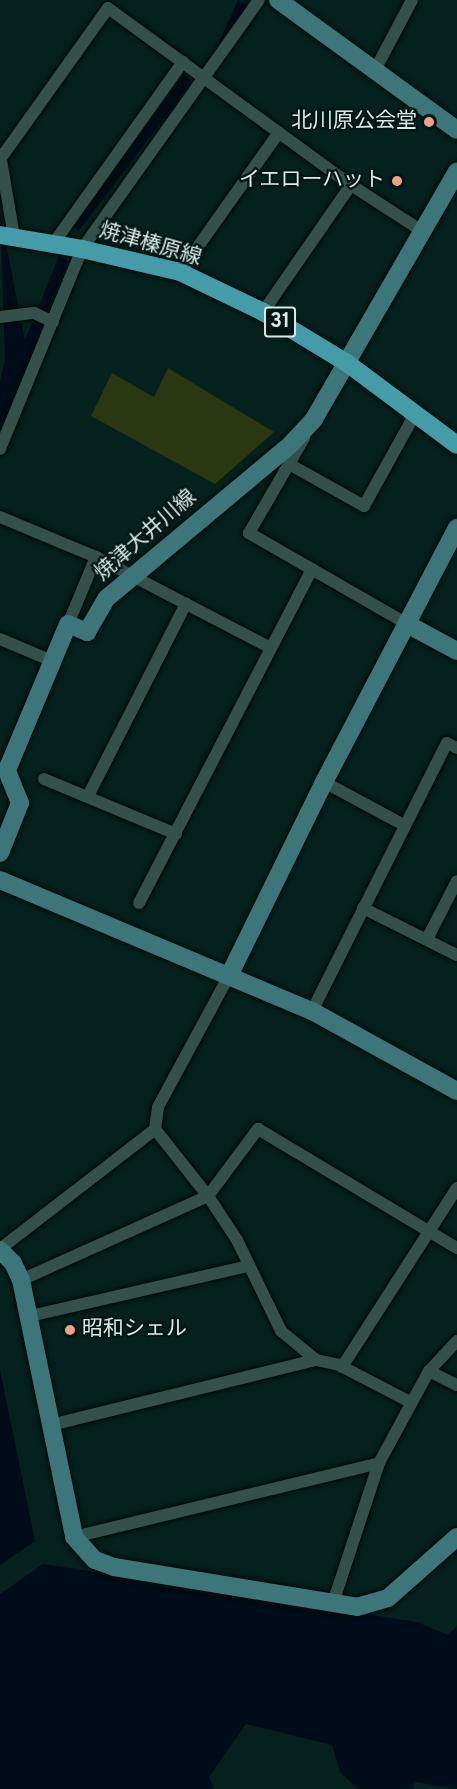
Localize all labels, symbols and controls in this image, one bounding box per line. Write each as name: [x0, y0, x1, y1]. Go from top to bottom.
place label: 北川原公会堂: [291, 109, 417, 135]
marker: 北川原公会堂: [422, 115, 436, 129]
place label: イエローハット: [238, 168, 385, 194]
marker: イエローハット: [390, 174, 404, 188]
street label: 焼津榛原線: [96, 218, 204, 272]
road number: 31: [264, 305, 296, 339]
street label: 焼津大井川線: [90, 485, 202, 587]
place label: 昭和シェル: [82, 1317, 187, 1343]
marker: 昭和シェル: [63, 1323, 77, 1337]

